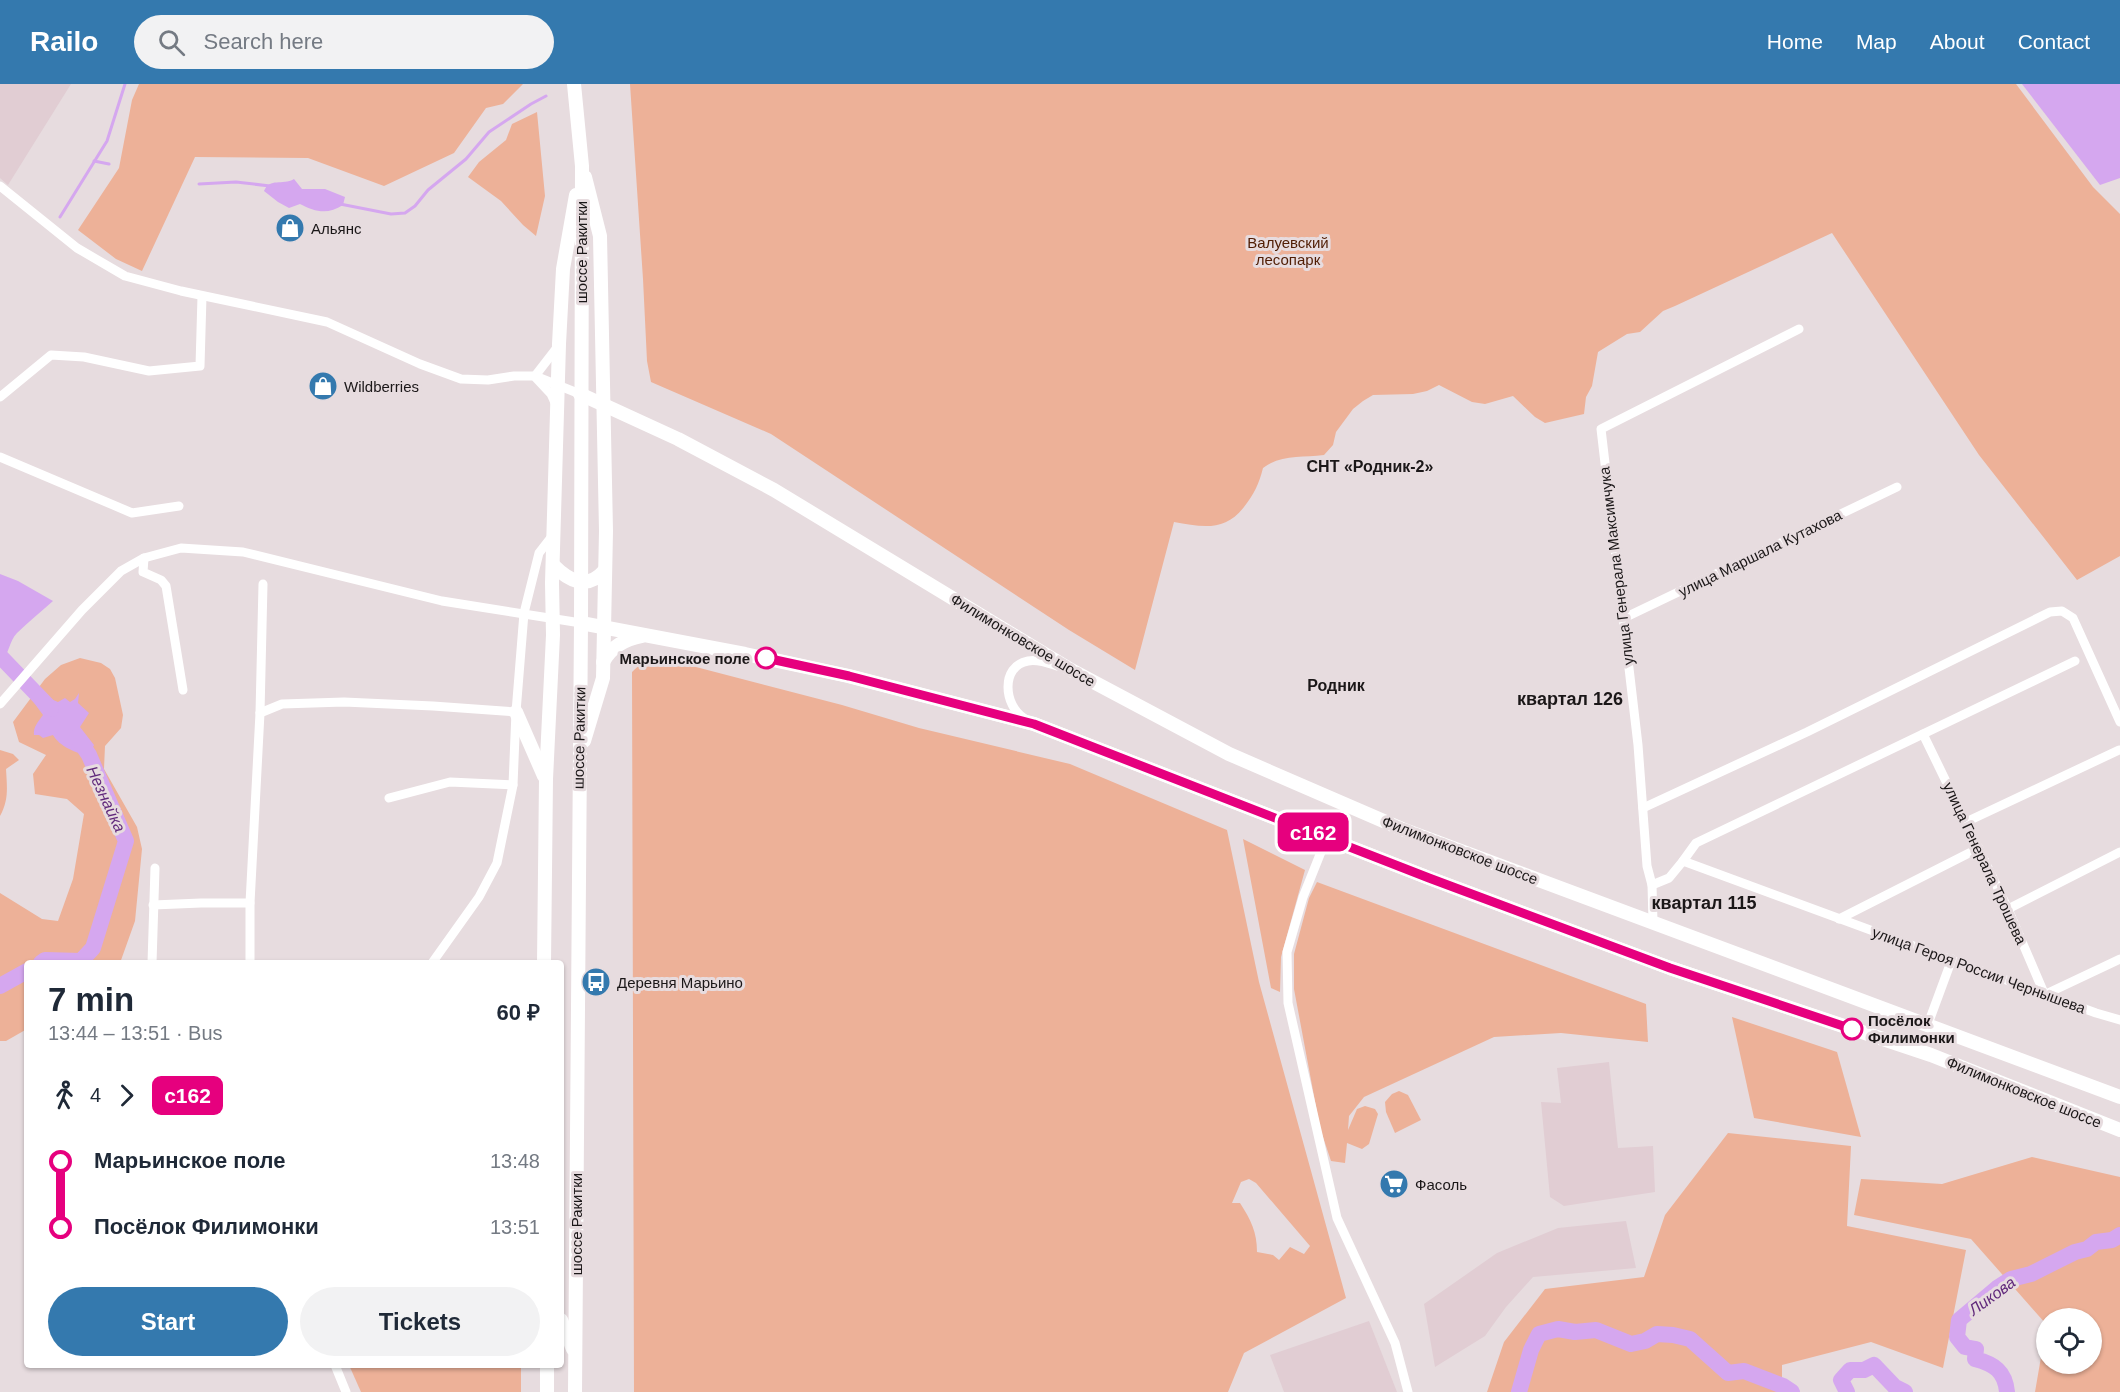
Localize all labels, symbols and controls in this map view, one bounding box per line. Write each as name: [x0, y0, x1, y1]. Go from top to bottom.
search box: [134, 15, 554, 69]
text: Railo: [30, 26, 98, 57]
icon: search: [155, 26, 188, 59]
text: Search here: [203, 29, 323, 54]
text: Home: [1767, 30, 1823, 53]
text: Map: [1856, 30, 1897, 53]
text: About: [1930, 30, 1985, 53]
text: Contact: [2018, 30, 2090, 53]
street label: шоссе Ракитки: [573, 201, 590, 303]
shop icon: Альянс: [274, 212, 306, 244]
place label: Альянс: [311, 220, 362, 237]
park label: Валуевский лесопарк: [1247, 234, 1329, 268]
shop icon: Wildberries: [307, 370, 339, 402]
place label: Wildberries: [344, 378, 419, 395]
district label: СНТ «Родник-2»: [1307, 458, 1434, 475]
street label: улица Генерала Максимчука: [1595, 465, 1637, 666]
street label: улица Маршала Кутахова: [1676, 506, 1845, 600]
street label: Филимонковское шоссе: [948, 590, 1098, 690]
marker: Марьинское поле: [755, 647, 777, 669]
place label: Марьинское поле: [619, 650, 750, 667]
district label: Родник: [1307, 677, 1366, 694]
street label: шоссе Ракитки: [570, 687, 588, 789]
district label: квартал 126: [1517, 689, 1623, 709]
water label: Незнайка: [83, 763, 129, 835]
street label: улица Генерала Трошева: [1940, 779, 2030, 947]
line badge: с162: [1271, 812, 1355, 852]
street label: Филимонковское шоссе: [1380, 812, 1540, 888]
text: с162: [1290, 821, 1336, 844]
district label: квартал 115: [1652, 893, 1756, 913]
street label: улица Героя России Чернышева: [1870, 923, 2089, 1017]
bus stop icon: Деревня Марьино: [580, 966, 612, 998]
place label: Деревня Марьино: [617, 974, 743, 991]
text: 7 min: [48, 981, 134, 1018]
text: 60 ₽: [497, 1000, 540, 1025]
place label: Посёлок Филимонки: [1868, 1012, 1955, 1046]
marker: Посёлок Филимонки: [1841, 1018, 1863, 1040]
text: 13:44 – 13:51 · Bus: [48, 1022, 223, 1044]
street label: Филимонковское шоссе: [1944, 1053, 2104, 1131]
icon: walk: [48, 1079, 81, 1112]
icon: forward: [110, 1079, 143, 1112]
text: 4: [90, 1084, 101, 1106]
text: с162: [164, 1084, 211, 1107]
text: Марьинское поле: [94, 1148, 285, 1173]
text: 13:48: [490, 1150, 540, 1172]
supermarket icon: Фасоль: [1378, 1168, 1410, 1200]
street label: шоссе Ракитки: [568, 1173, 585, 1275]
place label: Фасоль: [1415, 1176, 1467, 1193]
text: Посёлок Филимонки: [94, 1214, 319, 1239]
text: 13:51: [490, 1216, 540, 1238]
water label: Ликова: [1965, 1273, 2019, 1319]
button: Start: [48, 1287, 288, 1356]
button: Tickets: [300, 1287, 540, 1356]
map controls: [2036, 1308, 2102, 1374]
button: locate: [2036, 1308, 2102, 1374]

